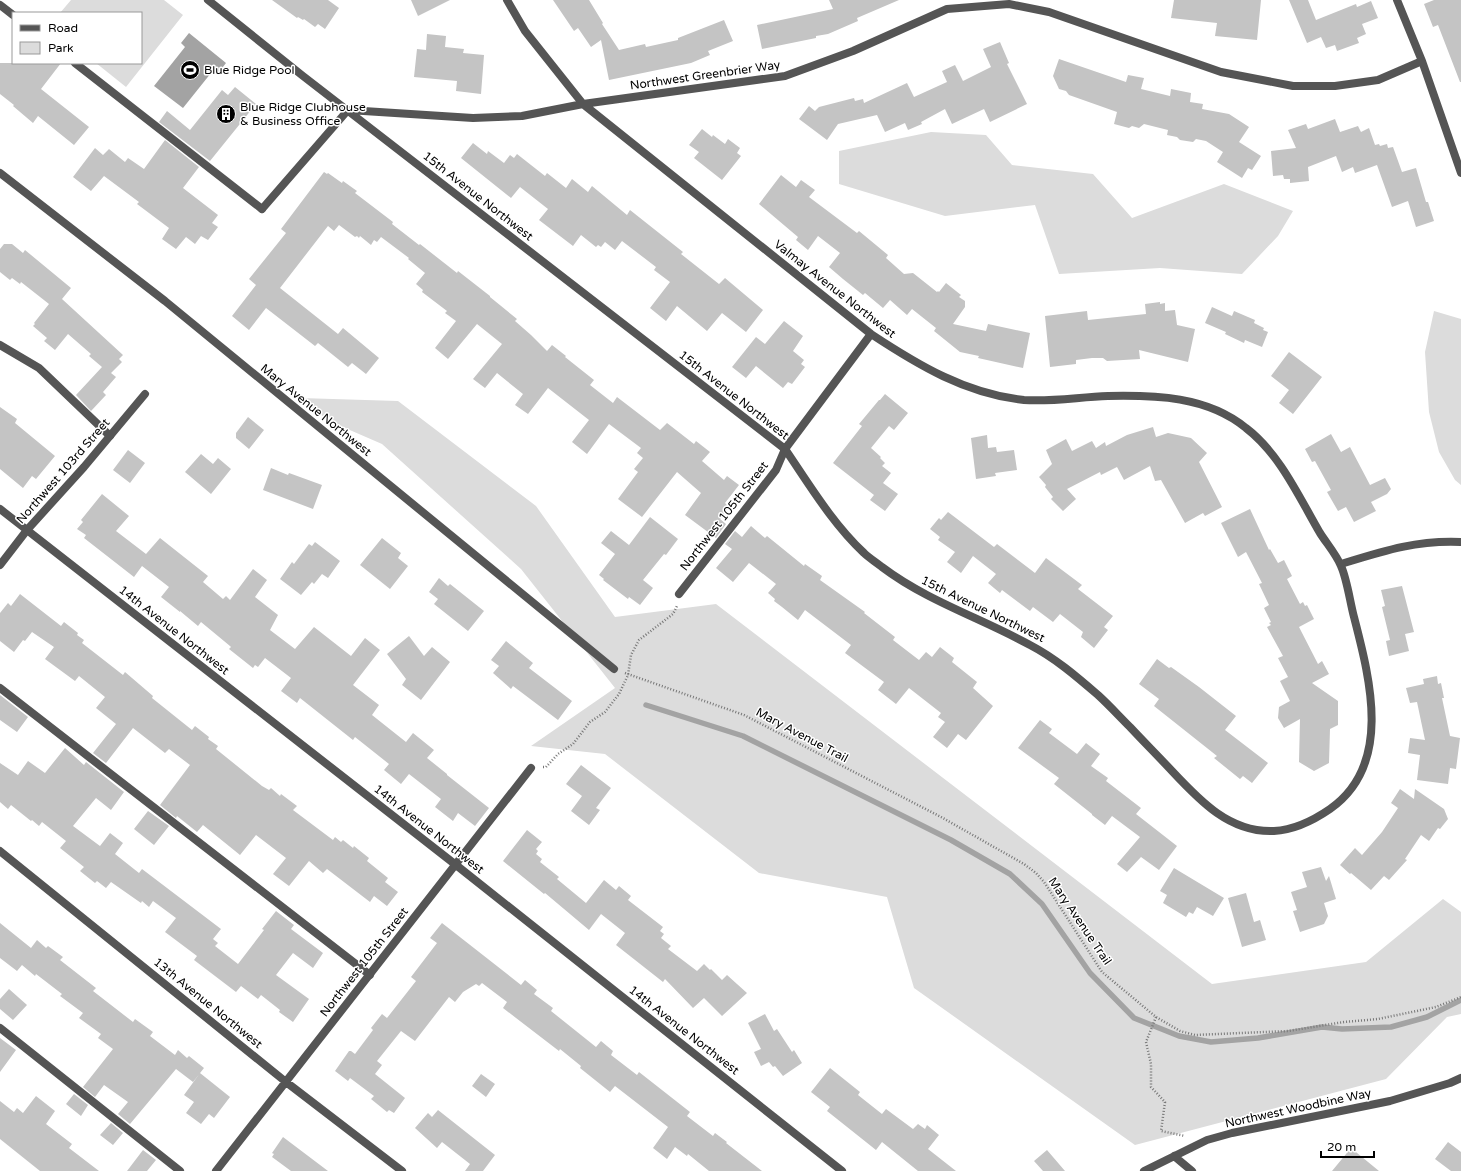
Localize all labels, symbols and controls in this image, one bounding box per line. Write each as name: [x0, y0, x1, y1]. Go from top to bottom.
legend: [12, 12, 142, 64]
text: Road: [48, 21, 78, 35]
text: Park: [48, 41, 74, 55]
street label: Northwest Greenbrier Way: [629, 57, 782, 92]
sports icon: Blue Ridge Pool: [179, 59, 201, 81]
place label: Blue Ridge Pool: [204, 63, 295, 77]
place label: Blue Ridge Clubhouse & Business Office: [240, 100, 366, 128]
building icon: Blue Ridge Clubhouse & Business Office: [215, 103, 237, 125]
street label: 15th Avenue Northwest: [420, 149, 536, 244]
street label: Valmay Avenue Northwest: [771, 237, 899, 341]
street label: 15th Avenue Northwest: [676, 348, 792, 443]
street label: Mary Avenue Northwest: [258, 361, 374, 459]
street label: Northwest 103rd Street: [13, 415, 113, 526]
street label: Northwest 105th Street: [677, 458, 771, 573]
street label: 15th Avenue Northwest: [919, 573, 1047, 645]
street label: 14th Avenue Northwest: [116, 583, 232, 678]
street label: Mary Avenue Trail: [753, 705, 851, 765]
street label: 14th Avenue Northwest: [371, 782, 487, 877]
street label: Mary Avenue Trail: [1046, 875, 1114, 967]
street label: Northwest 105th Street: [317, 904, 411, 1019]
street label: 13th Avenue Northwest: [151, 955, 265, 1051]
street label: 14th Avenue Northwest: [626, 983, 742, 1078]
street label: Northwest Woodbine Way: [1224, 1086, 1373, 1130]
scale bar: [1321, 1133, 1374, 1159]
text: 20 m: [1327, 1140, 1356, 1154]

